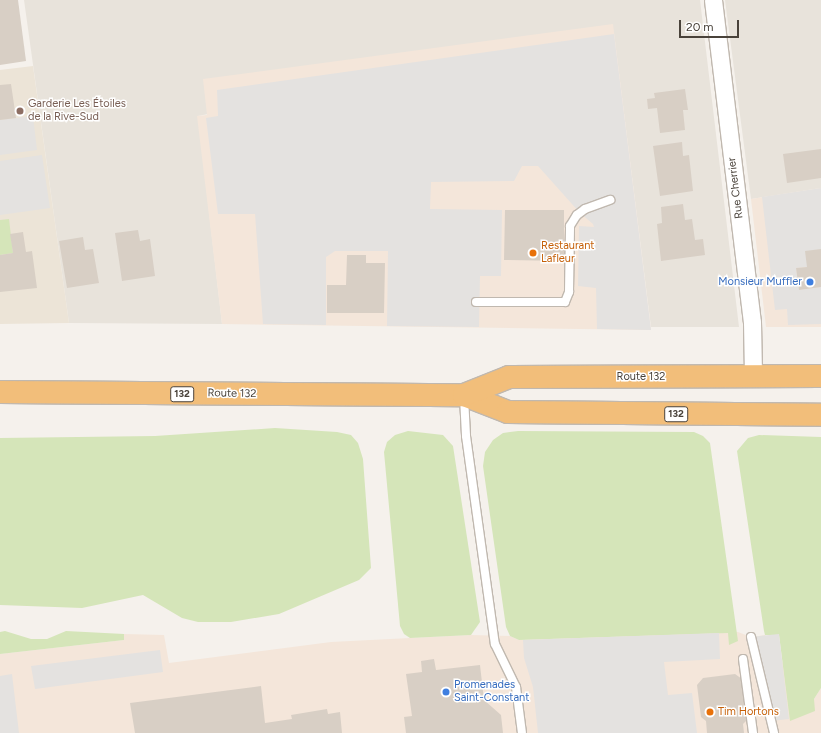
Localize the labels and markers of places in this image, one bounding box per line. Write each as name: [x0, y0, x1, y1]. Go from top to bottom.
place label: Garderie Les Étoiles de la Rive-Sud: [28, 98, 126, 124]
marker: Garderie Les Étoiles de la Rive-Sud: [15, 106, 25, 116]
place label: Restaurant Lafleur: [541, 240, 595, 266]
marker: Restaurant Lafleur: [528, 248, 538, 258]
place label: Monsieur Muffler: [718, 275, 802, 289]
marker: Monsieur Muffler: [805, 277, 815, 287]
place label: Promenades Saint-Constant: [454, 679, 529, 705]
marker: Promenades Saint-Constant: [441, 687, 451, 697]
place label: Tim Hortons: [718, 705, 779, 719]
marker: Tim Hortons: [705, 707, 715, 717]

